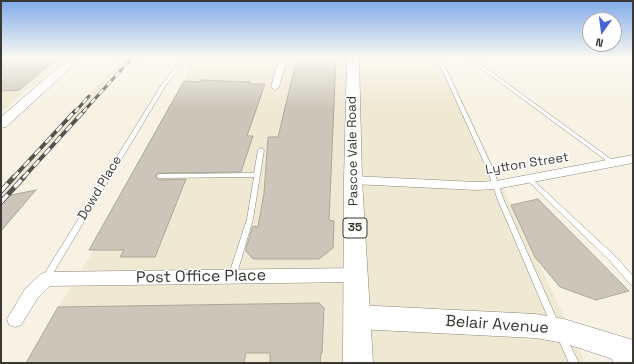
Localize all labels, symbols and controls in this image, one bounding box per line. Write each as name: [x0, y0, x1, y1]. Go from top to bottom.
north arrow: [582, 12, 622, 52]
text: N: [594, 35, 605, 50]
street label: Pascoe Vale Road: [344, 96, 362, 206]
street label: Lytton Street: [484, 150, 570, 178]
street label: Dowd Place: [75, 153, 125, 223]
road number: 35: [343, 218, 367, 238]
street label: Post Office Place: [136, 266, 266, 288]
street label: Belair Avenue: [445, 312, 549, 338]

